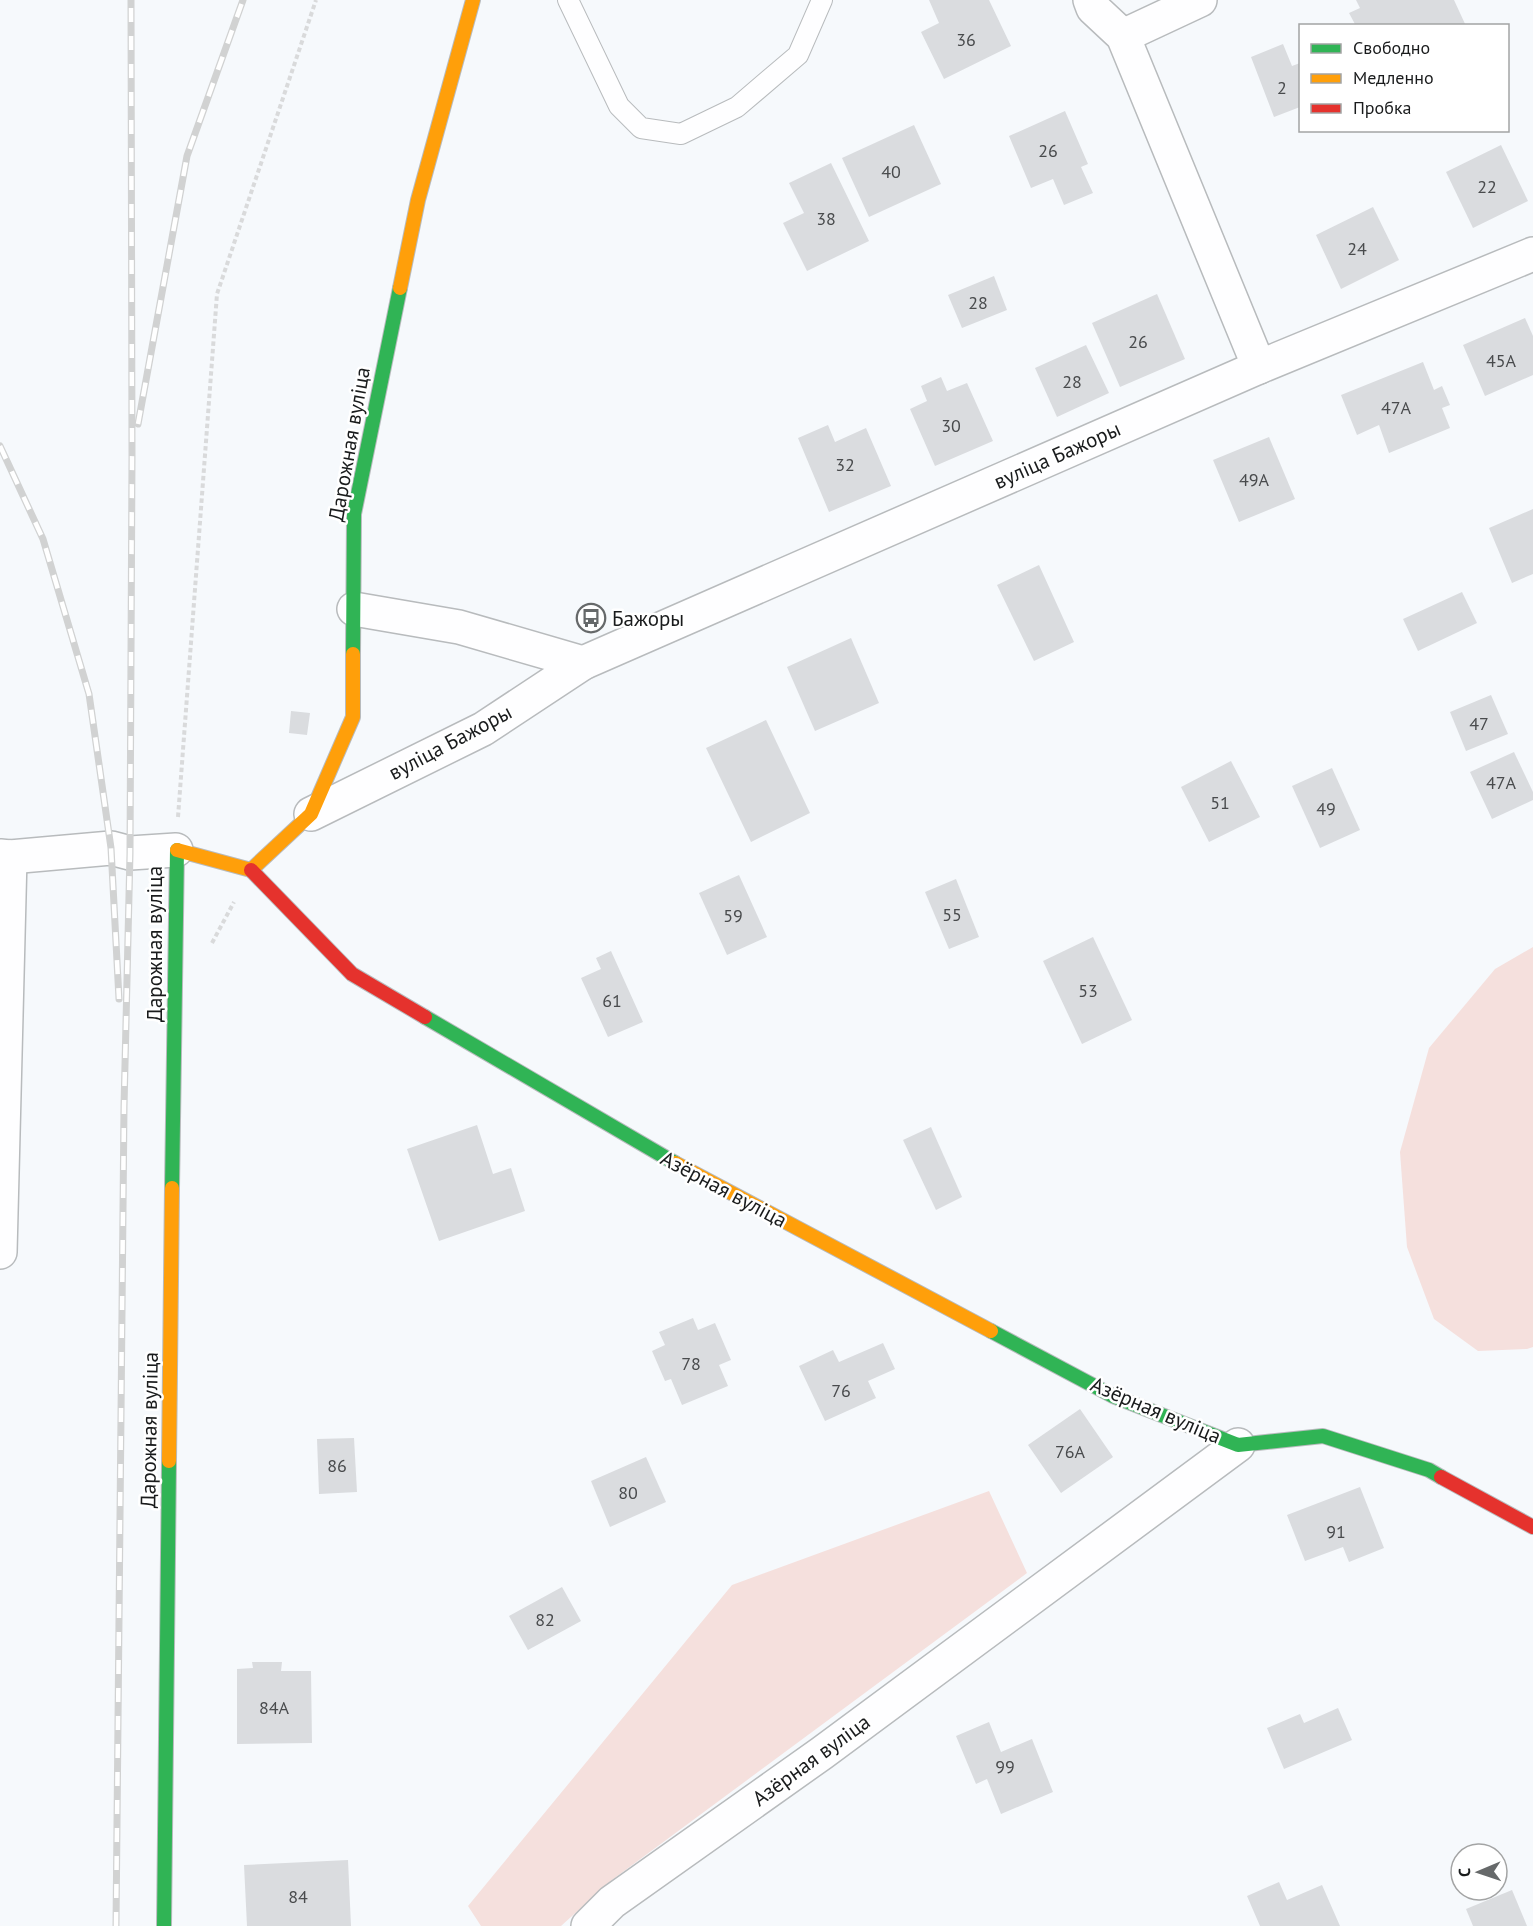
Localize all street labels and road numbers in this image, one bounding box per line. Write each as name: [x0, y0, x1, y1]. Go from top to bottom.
street label: Дарожная вуліца: [322, 365, 376, 523]
street label: вуліца Бажоры: [989, 415, 1125, 495]
street label: вуліца Бажоры: [384, 698, 516, 786]
street label: Дарожная вуліца: [141, 866, 168, 1022]
street label: Азёрная вуліца: [656, 1144, 792, 1234]
street label: Дарожная вуліца: [134, 1352, 164, 1508]
street label: Азёрная вуліца: [1087, 1370, 1225, 1450]
street label: Азёрная вуліца: [747, 1708, 875, 1812]

